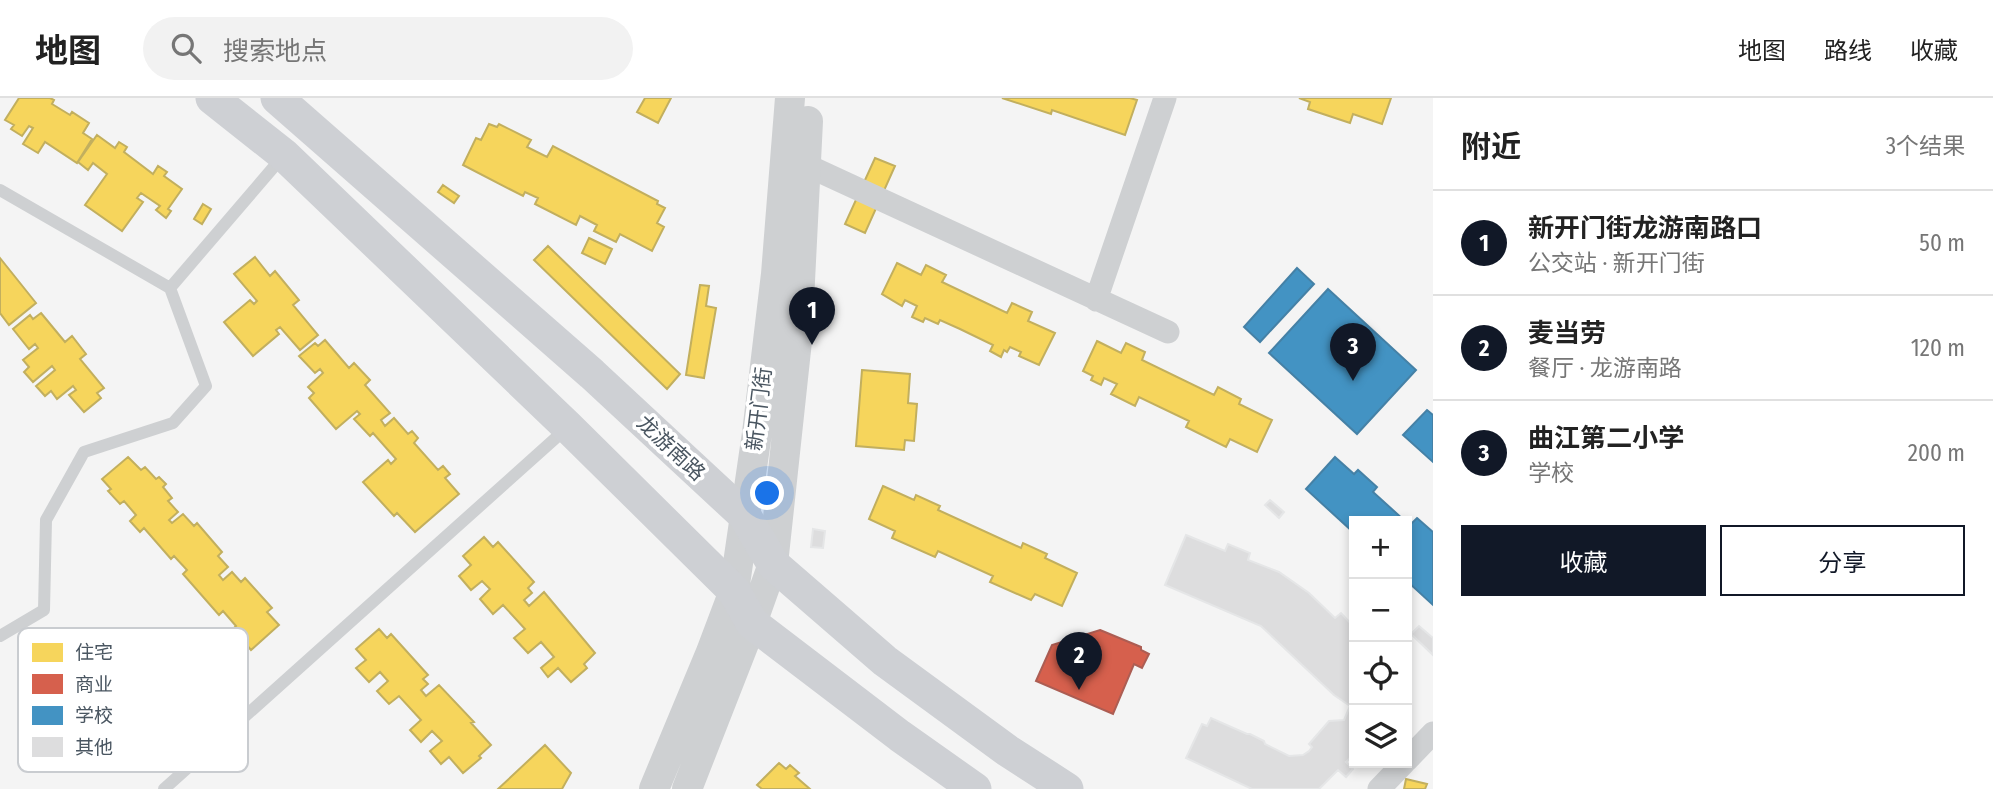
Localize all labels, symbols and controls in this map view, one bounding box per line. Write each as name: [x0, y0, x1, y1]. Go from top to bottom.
search box: [143, 17, 633, 80]
icon: search: [167, 29, 205, 67]
text: 地图: [35, 31, 101, 71]
text: 搜索地点: [223, 36, 327, 67]
text: 地图: [1738, 37, 1786, 65]
text: 路线: [1824, 37, 1872, 65]
text: 收藏: [1910, 37, 1958, 65]
text: 附近: [1461, 129, 1521, 165]
text: 3个结果: [1886, 132, 1965, 160]
text: 新开门街龙游南路口: [1528, 213, 1762, 244]
text: 1: [1479, 229, 1489, 257]
text: 50 m: [1919, 229, 1965, 257]
text: 公交站 · 新开门街: [1528, 249, 1705, 277]
pin: 1: [789, 287, 835, 345]
text: 麦当劳: [1528, 318, 1606, 349]
pin: 3: [1330, 323, 1376, 381]
text: 2: [1479, 334, 1489, 362]
text: 120 m: [1911, 334, 1965, 362]
text: 餐厅 · 龙游南路: [1528, 354, 1682, 382]
street label: 新开门街: [741, 366, 777, 452]
street label: 龙游南路: [631, 410, 711, 486]
text: 曲江第二小学: [1528, 423, 1684, 454]
text: 3: [1479, 439, 1489, 467]
text: 200 m: [1908, 439, 1965, 467]
text: 学校: [1528, 459, 1574, 487]
your location: [750, 476, 784, 510]
map controls: [1349, 516, 1412, 768]
button: +: [1349, 516, 1412, 579]
button: 收藏: [1461, 525, 1706, 596]
button: 分享: [1720, 525, 1965, 596]
button: −: [1349, 579, 1412, 642]
legend: [18, 628, 248, 772]
pin: 2: [1056, 632, 1102, 690]
text: 住宅: [75, 641, 113, 664]
button: locate: [1349, 642, 1412, 705]
text: 商业: [75, 673, 113, 696]
text: 学校: [75, 704, 113, 727]
button: layers: [1349, 705, 1412, 768]
text: 其他: [75, 736, 113, 759]

